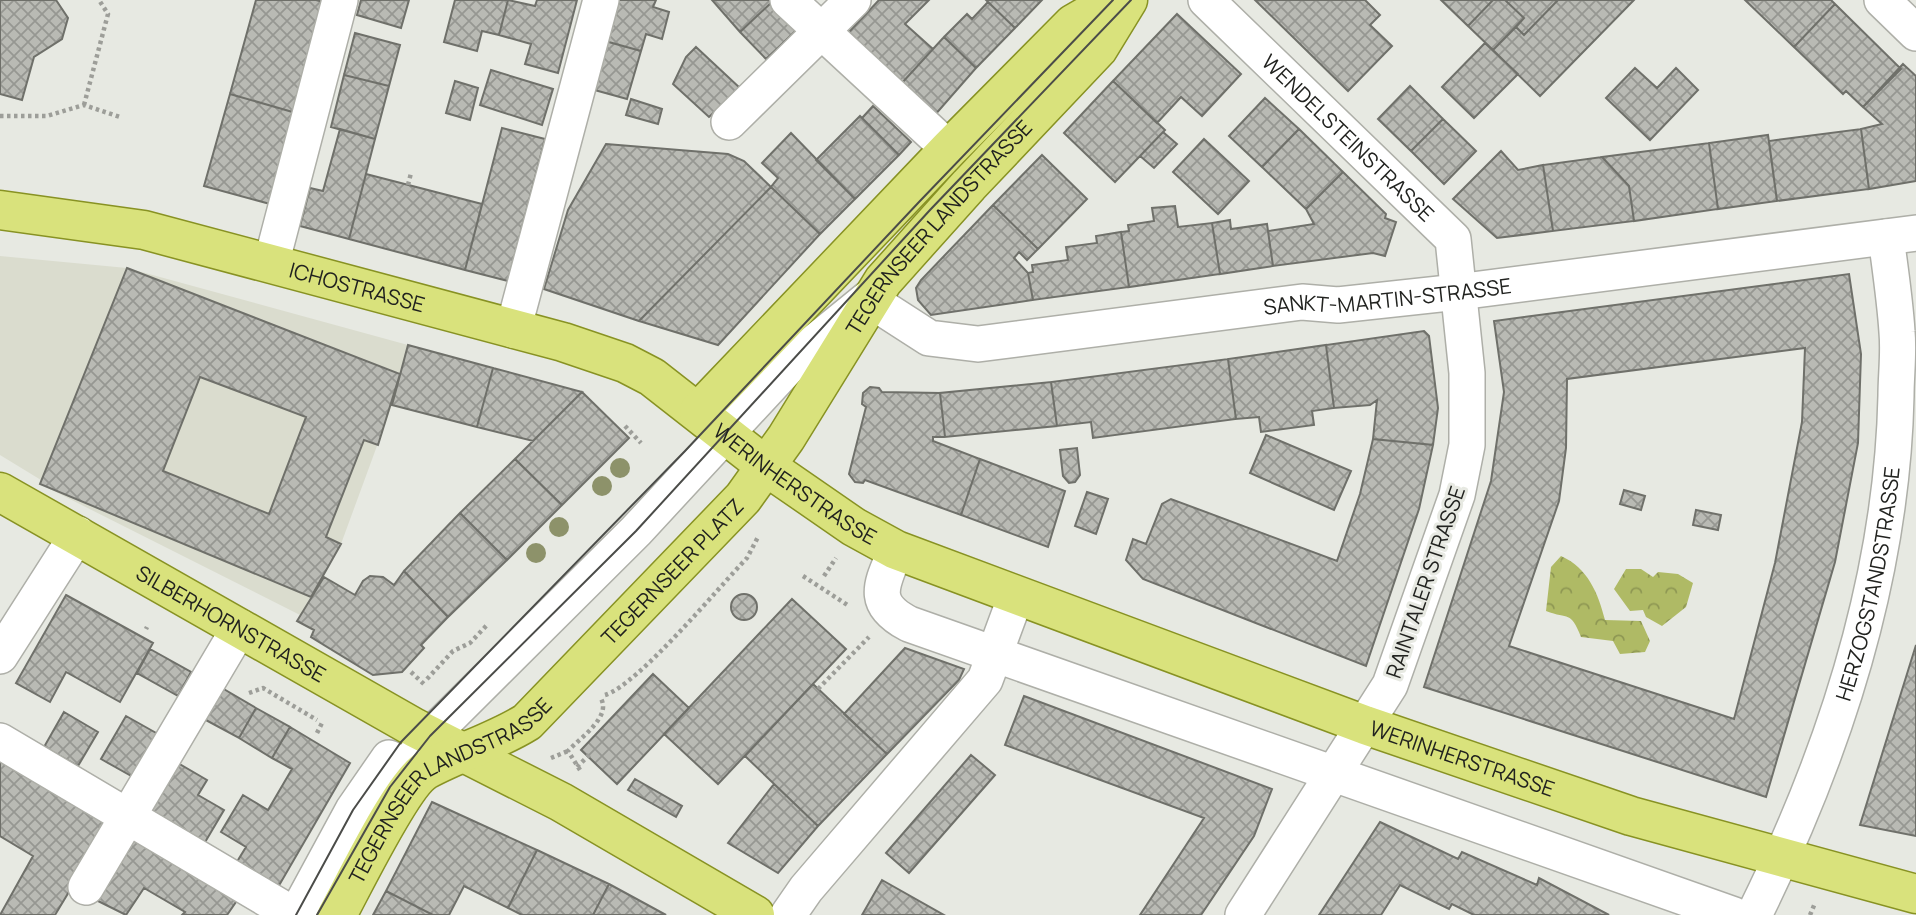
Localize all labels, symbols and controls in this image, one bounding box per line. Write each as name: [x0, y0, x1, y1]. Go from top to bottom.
street label: WENDELSTEINSTRASSE: [1256, 48, 1440, 228]
street label: TEGERNSEER LANDSTRASSE: [839, 114, 1038, 340]
street label: ICHOSTRASSE: [286, 255, 428, 318]
street label: SANKT-MARTIN-STRASSE: [1262, 271, 1513, 321]
street label: WERINHERSTRASSE: [708, 417, 882, 551]
street label: HERZOGSTANDSTRASSE: [1829, 465, 1906, 704]
street label: RAINTALER STRASSE: [1379, 482, 1471, 682]
street label: TEGERNSEER PLATZ: [595, 492, 749, 651]
street label: SILBERHORNSTRASSE: [131, 558, 331, 688]
street label: TEGERNSEER LANDSTRASSE: [342, 691, 558, 889]
street label: WERINHERSTRASSE: [1366, 714, 1558, 803]

